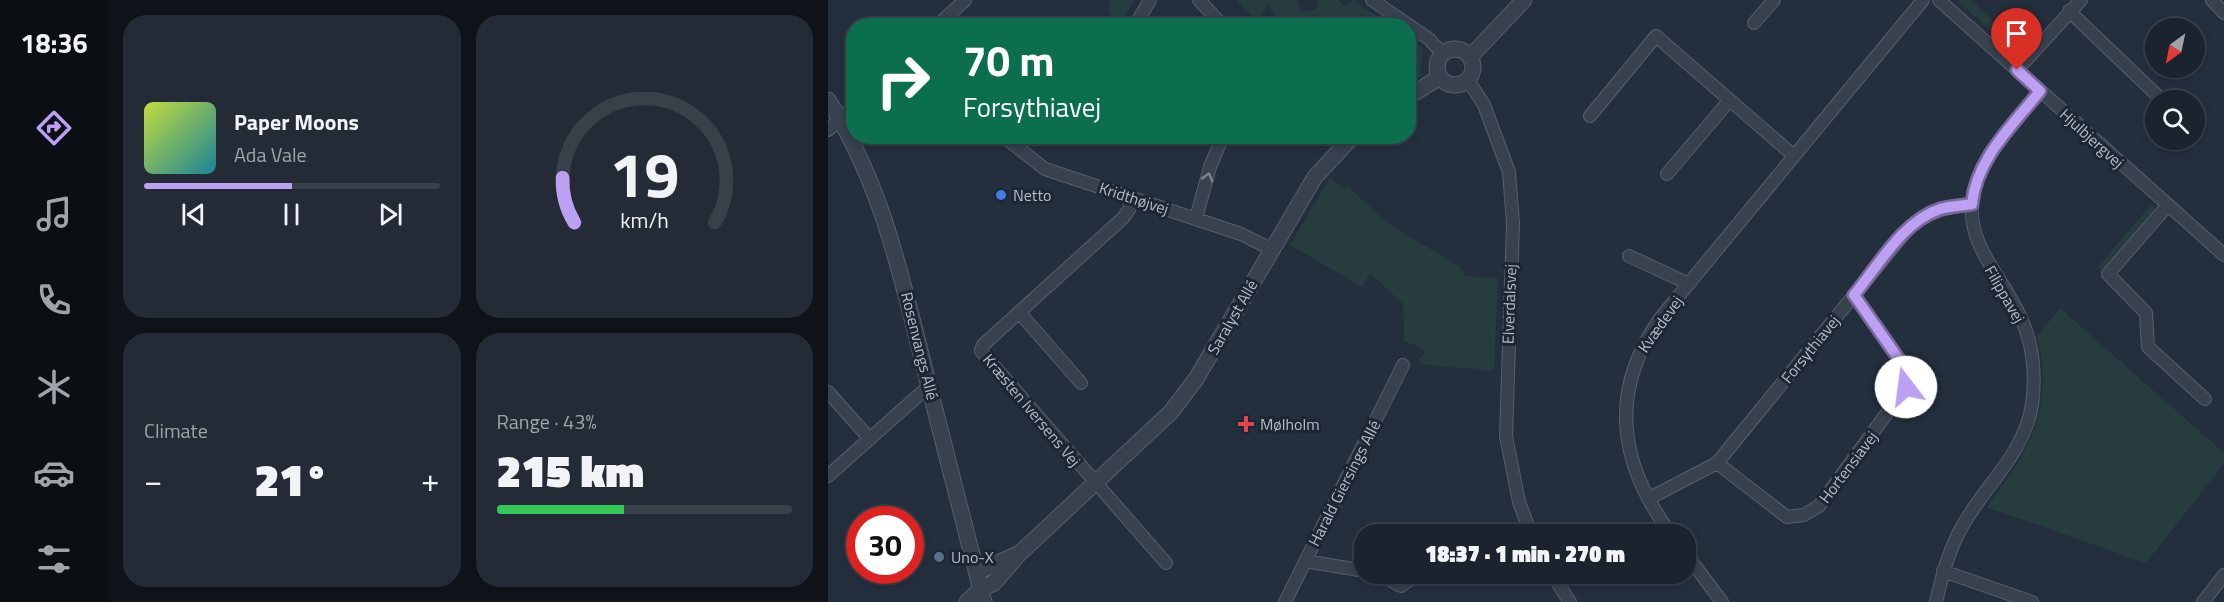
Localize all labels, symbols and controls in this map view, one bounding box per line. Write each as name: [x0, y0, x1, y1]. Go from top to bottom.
pin: [1991, 8, 2042, 70]
icon: arrive: [2000, 17, 2033, 50]
north arrow: [2145, 18, 2205, 78]
map controls: [2145, 18, 2205, 150]
text: 18:36: [20, 22, 88, 63]
text: 70 m: [963, 28, 1055, 92]
icon: right: [864, 42, 942, 120]
text: Forsythiavej: [963, 86, 1101, 127]
button: search: [2145, 90, 2205, 150]
street label: Hjulbjergvej: [2055, 103, 2129, 173]
text: Paper Moons: [234, 105, 359, 139]
icon: directions: [33, 107, 75, 149]
text: 19: [609, 127, 679, 222]
text: Ada Vale: [234, 139, 307, 170]
one-way arrow: [1201, 172, 1213, 183]
street label: Kridthøjvej: [1096, 175, 1172, 221]
place label: Netto: [1013, 183, 1051, 207]
marker: Netto: [994, 188, 1008, 202]
icon: music: [33, 193, 75, 235]
icon: previous: [177, 198, 210, 231]
icon: pause: [275, 198, 308, 231]
icon: next: [374, 198, 407, 231]
text: km/h: [620, 205, 669, 237]
street label: Filippavej: [1979, 261, 2031, 327]
street label: Elverdalsvej: [1496, 264, 1522, 344]
street label: Saralyst Allé: [1201, 275, 1263, 359]
icon: phone: [33, 279, 75, 321]
street label: Rosenvangs Allé: [895, 289, 945, 403]
street label: Kvædevej: [1632, 291, 1688, 357]
street label: Forsythiavej: [1775, 310, 1845, 388]
street label: Kræsten Iversens Vej: [977, 348, 1087, 472]
position arrow: [1874, 355, 1938, 419]
icon: climate: [33, 366, 75, 408]
text: Range · 43%: [497, 406, 597, 437]
place label: Mølholm: [1260, 412, 1320, 436]
text: Climate: [144, 415, 208, 446]
marker: Mølholm: [1237, 415, 1255, 433]
street label: Harald Giersings Allé: [1302, 416, 1386, 550]
street label: Hortensiavej: [1813, 426, 1883, 508]
text: 215 km: [497, 436, 644, 504]
text: 21°: [255, 445, 329, 513]
icon: car: [33, 452, 75, 494]
text: −: [144, 455, 162, 505]
text: +: [421, 455, 439, 505]
speed limit sign: 30: [846, 506, 924, 584]
text: 18:37 · 1 min · 270 m: [1425, 537, 1625, 571]
icon: filters: [33, 538, 75, 580]
place label: Uno-X: [951, 545, 994, 569]
marker: Uno-X: [932, 550, 946, 564]

